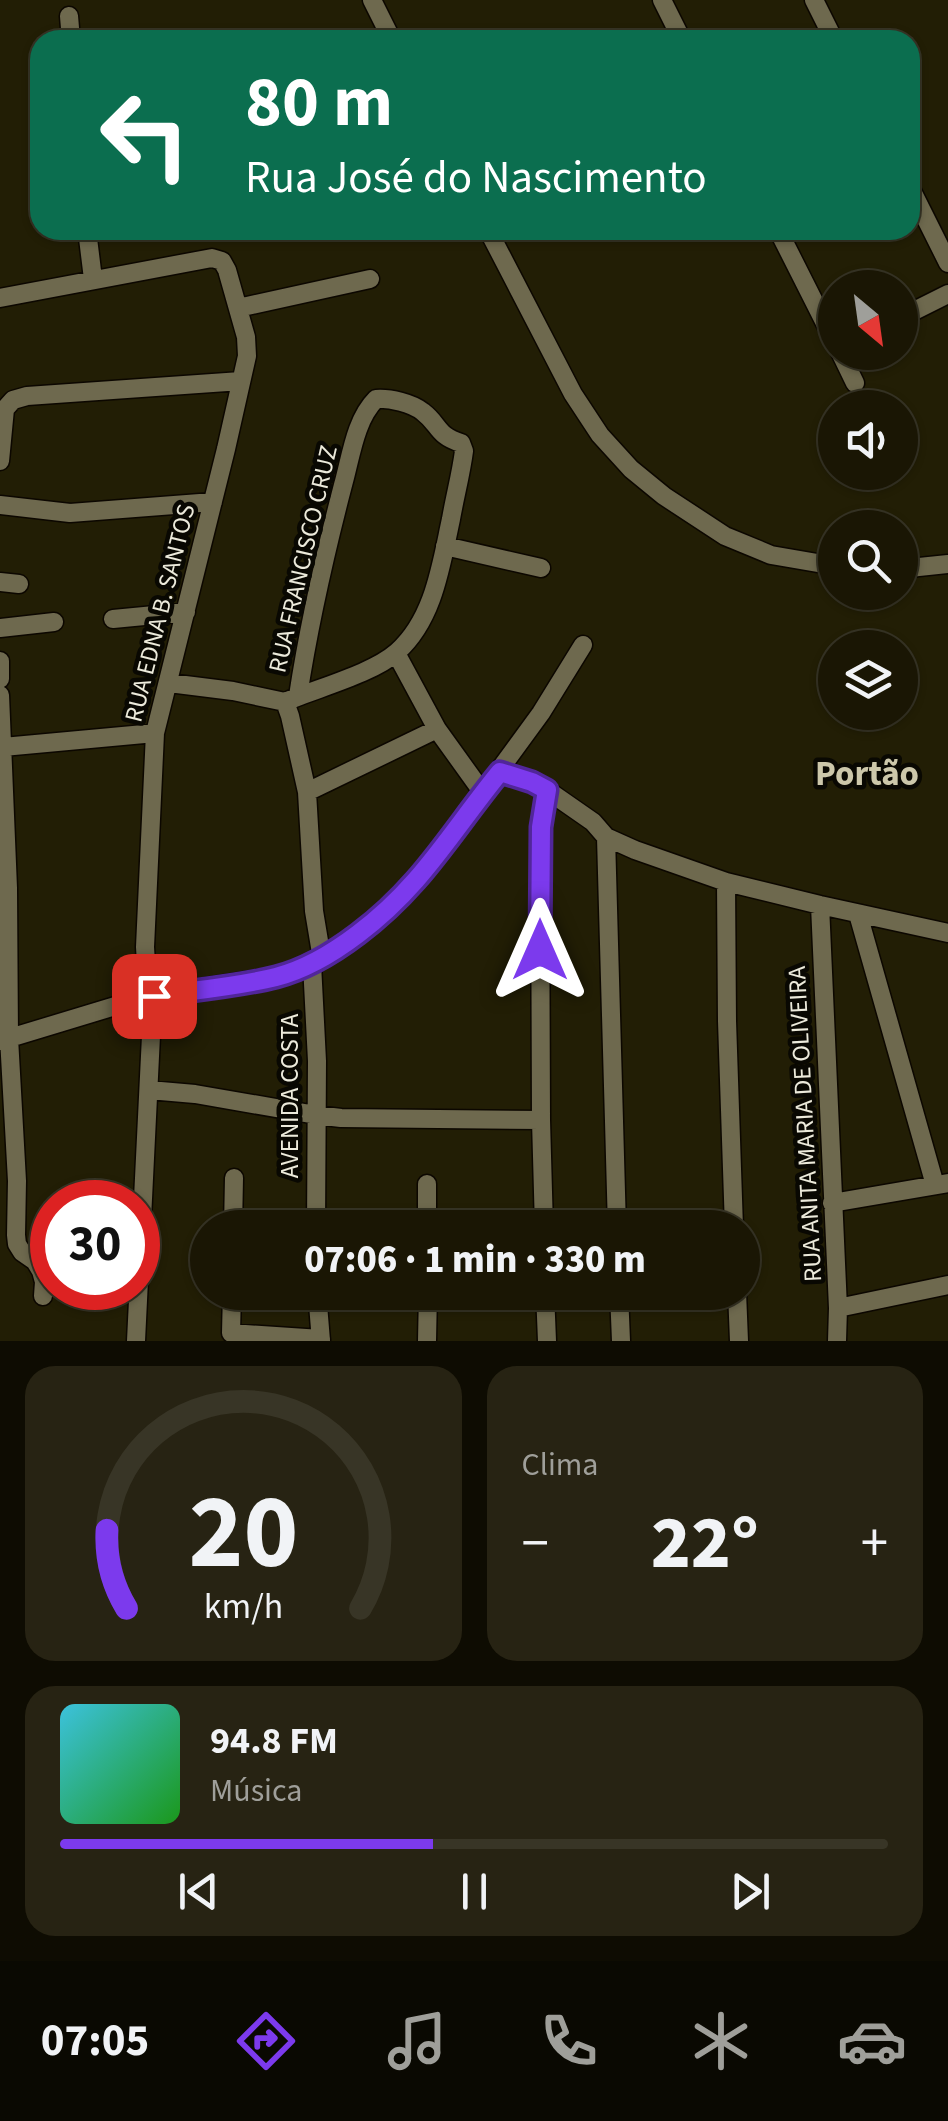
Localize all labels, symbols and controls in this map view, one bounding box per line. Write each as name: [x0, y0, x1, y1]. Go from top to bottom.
text: 80 m: [245, 53, 393, 153]
icon: left: [80, 70, 210, 200]
text: Rua José do Nascimento: [245, 146, 707, 210]
north arrow: [818, 270, 918, 370]
map controls: [818, 270, 918, 730]
button: sound: [818, 390, 918, 490]
street label: RUA FRANCISCO CRUZ: [259, 442, 347, 676]
street label: RUA EDNA B. SANTOS: [115, 500, 205, 726]
button: search: [818, 510, 918, 610]
button: layers: [818, 630, 918, 730]
district label: Portão: [815, 749, 919, 799]
position arrow: [488, 898, 592, 1002]
pin: [112, 954, 197, 1039]
street label: RUA ANITA MARIA DE OLIVEIRA: [779, 965, 831, 1283]
icon: arrive: [127, 969, 182, 1024]
street label: AVENIDA COSTA: [272, 1013, 308, 1178]
speed limit sign: 30: [30, 1180, 160, 1310]
text: 07:06 · 1 min · 330 m: [304, 1233, 646, 1287]
text: Clima: [522, 1442, 598, 1488]
text: 20: [188, 1460, 298, 1608]
text: 22°: [651, 1490, 759, 1597]
text: −: [522, 1505, 549, 1583]
text: +: [861, 1505, 888, 1583]
text: km/h: [204, 1581, 283, 1632]
text: 94.8 FM: [210, 1714, 338, 1768]
text: Música: [210, 1768, 302, 1814]
icon: previous: [171, 1864, 226, 1919]
icon: pause: [447, 1864, 502, 1919]
icon: next: [723, 1864, 778, 1919]
icon: directions: [231, 2006, 301, 2076]
icon: music: [382, 2006, 452, 2076]
icon: phone: [534, 2006, 604, 2076]
icon: climate: [686, 2006, 756, 2076]
icon: car: [837, 2006, 907, 2076]
text: 07:05: [41, 2009, 149, 2073]

